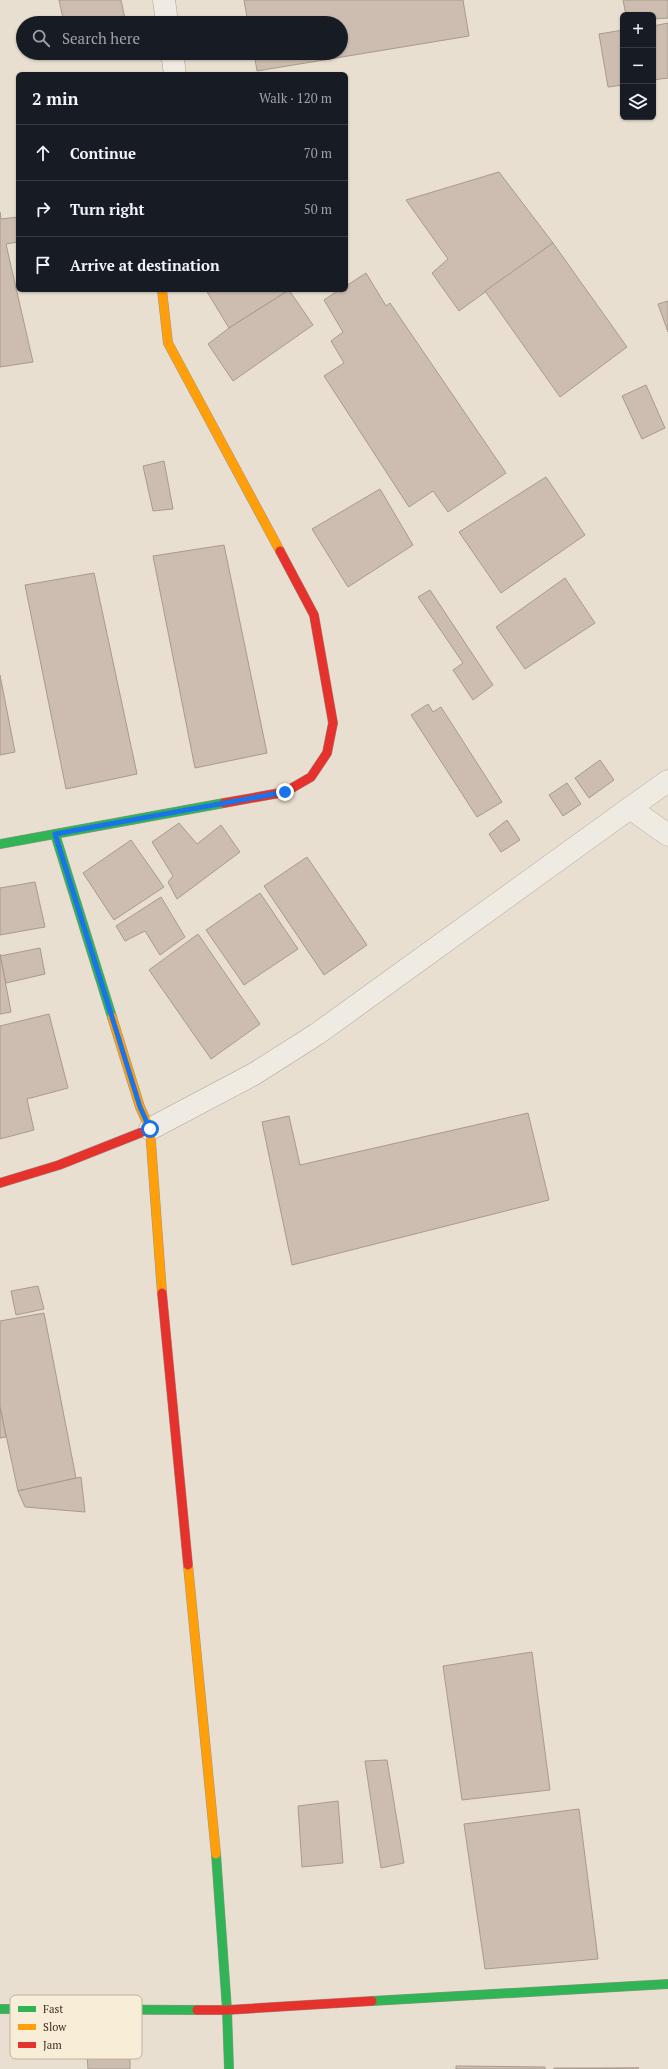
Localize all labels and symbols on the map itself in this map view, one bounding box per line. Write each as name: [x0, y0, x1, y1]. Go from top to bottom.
route end: [276, 783, 294, 801]
route start: [141, 1120, 159, 1138]
legend: [10, 1995, 142, 2059]
text: Fast: [43, 2002, 63, 2016]
text: Slow: [43, 2020, 67, 2034]
text: Jam: [43, 2038, 62, 2052]

